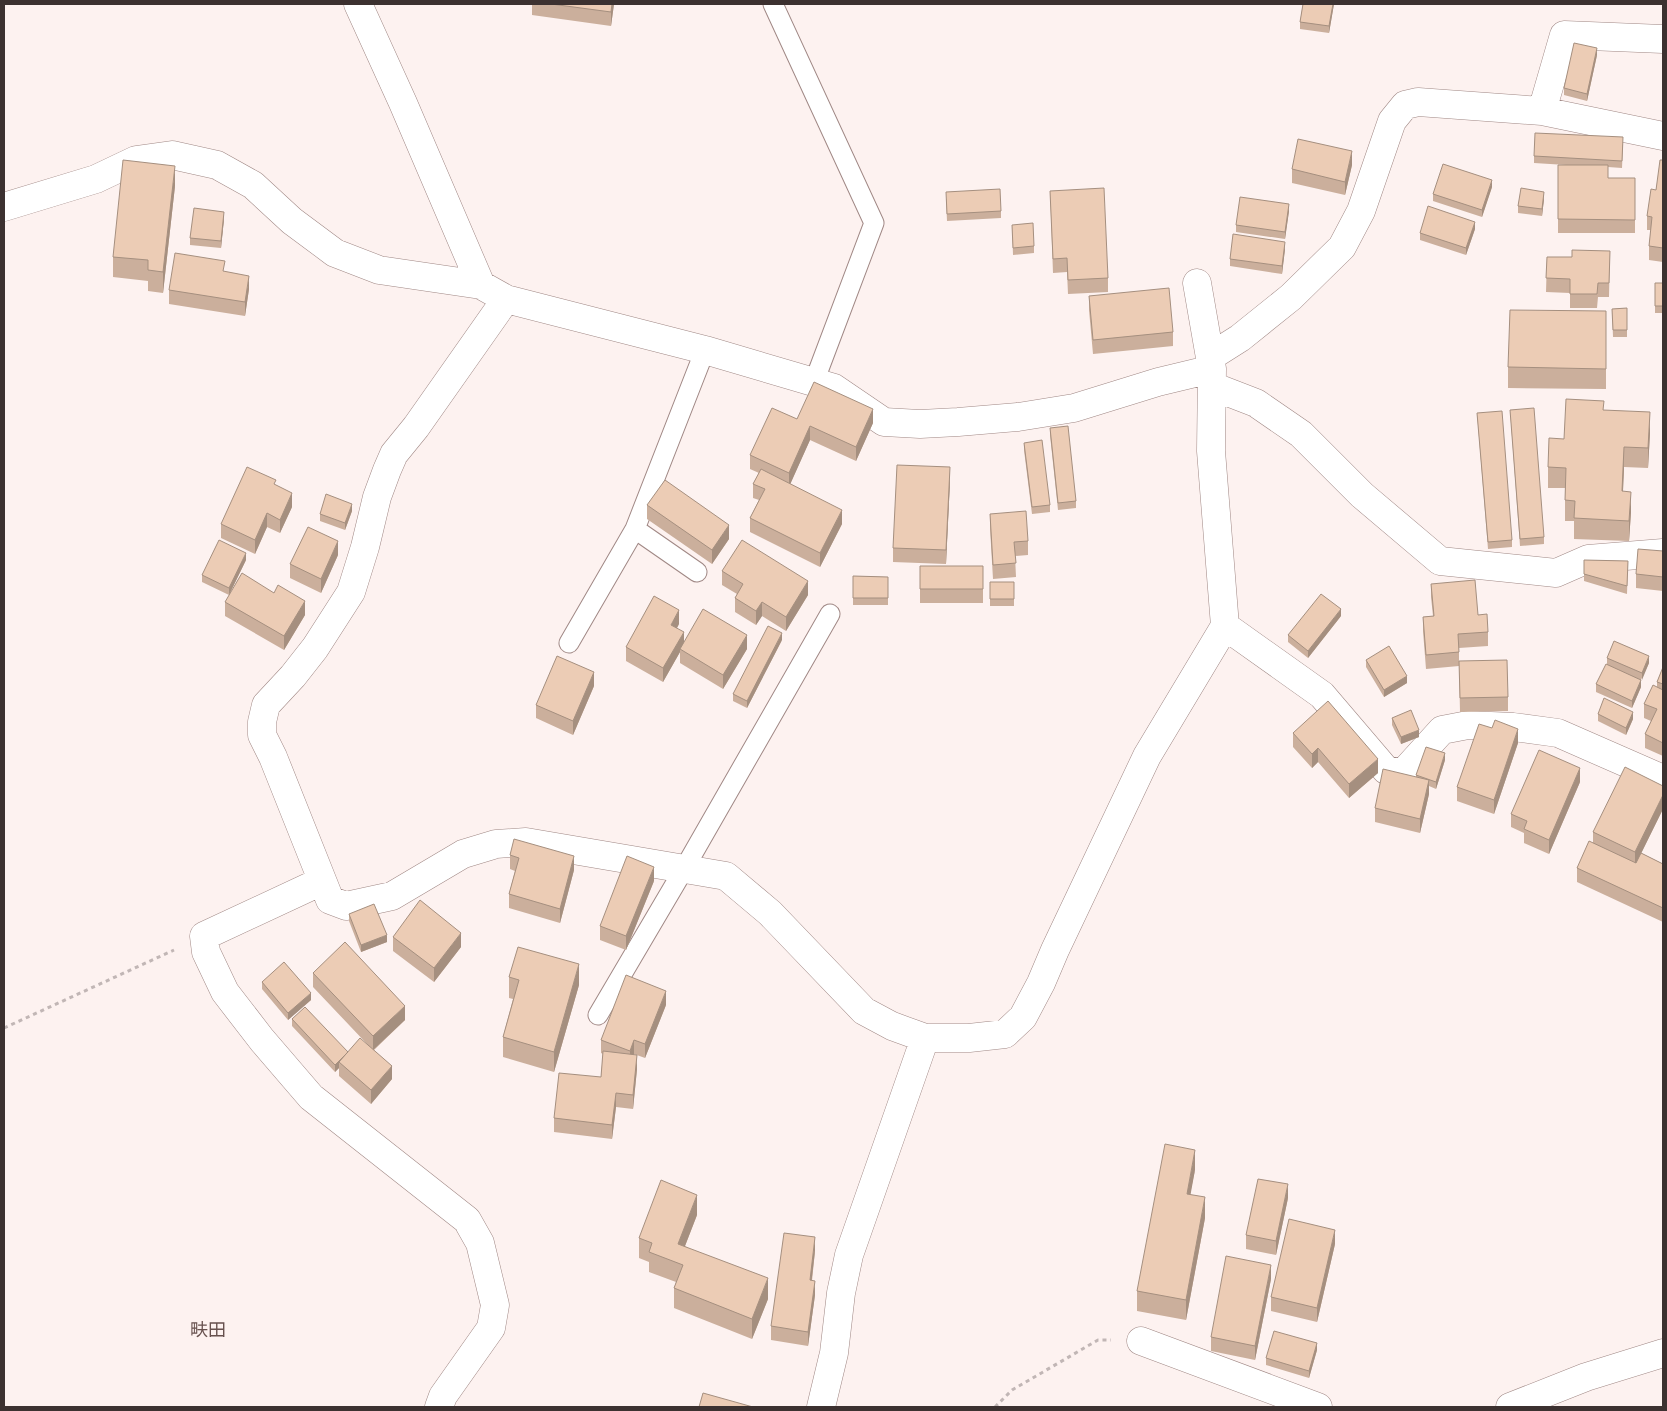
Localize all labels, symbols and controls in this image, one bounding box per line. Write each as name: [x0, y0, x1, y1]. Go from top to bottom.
district label: 畉田: [190, 1317, 226, 1341]

